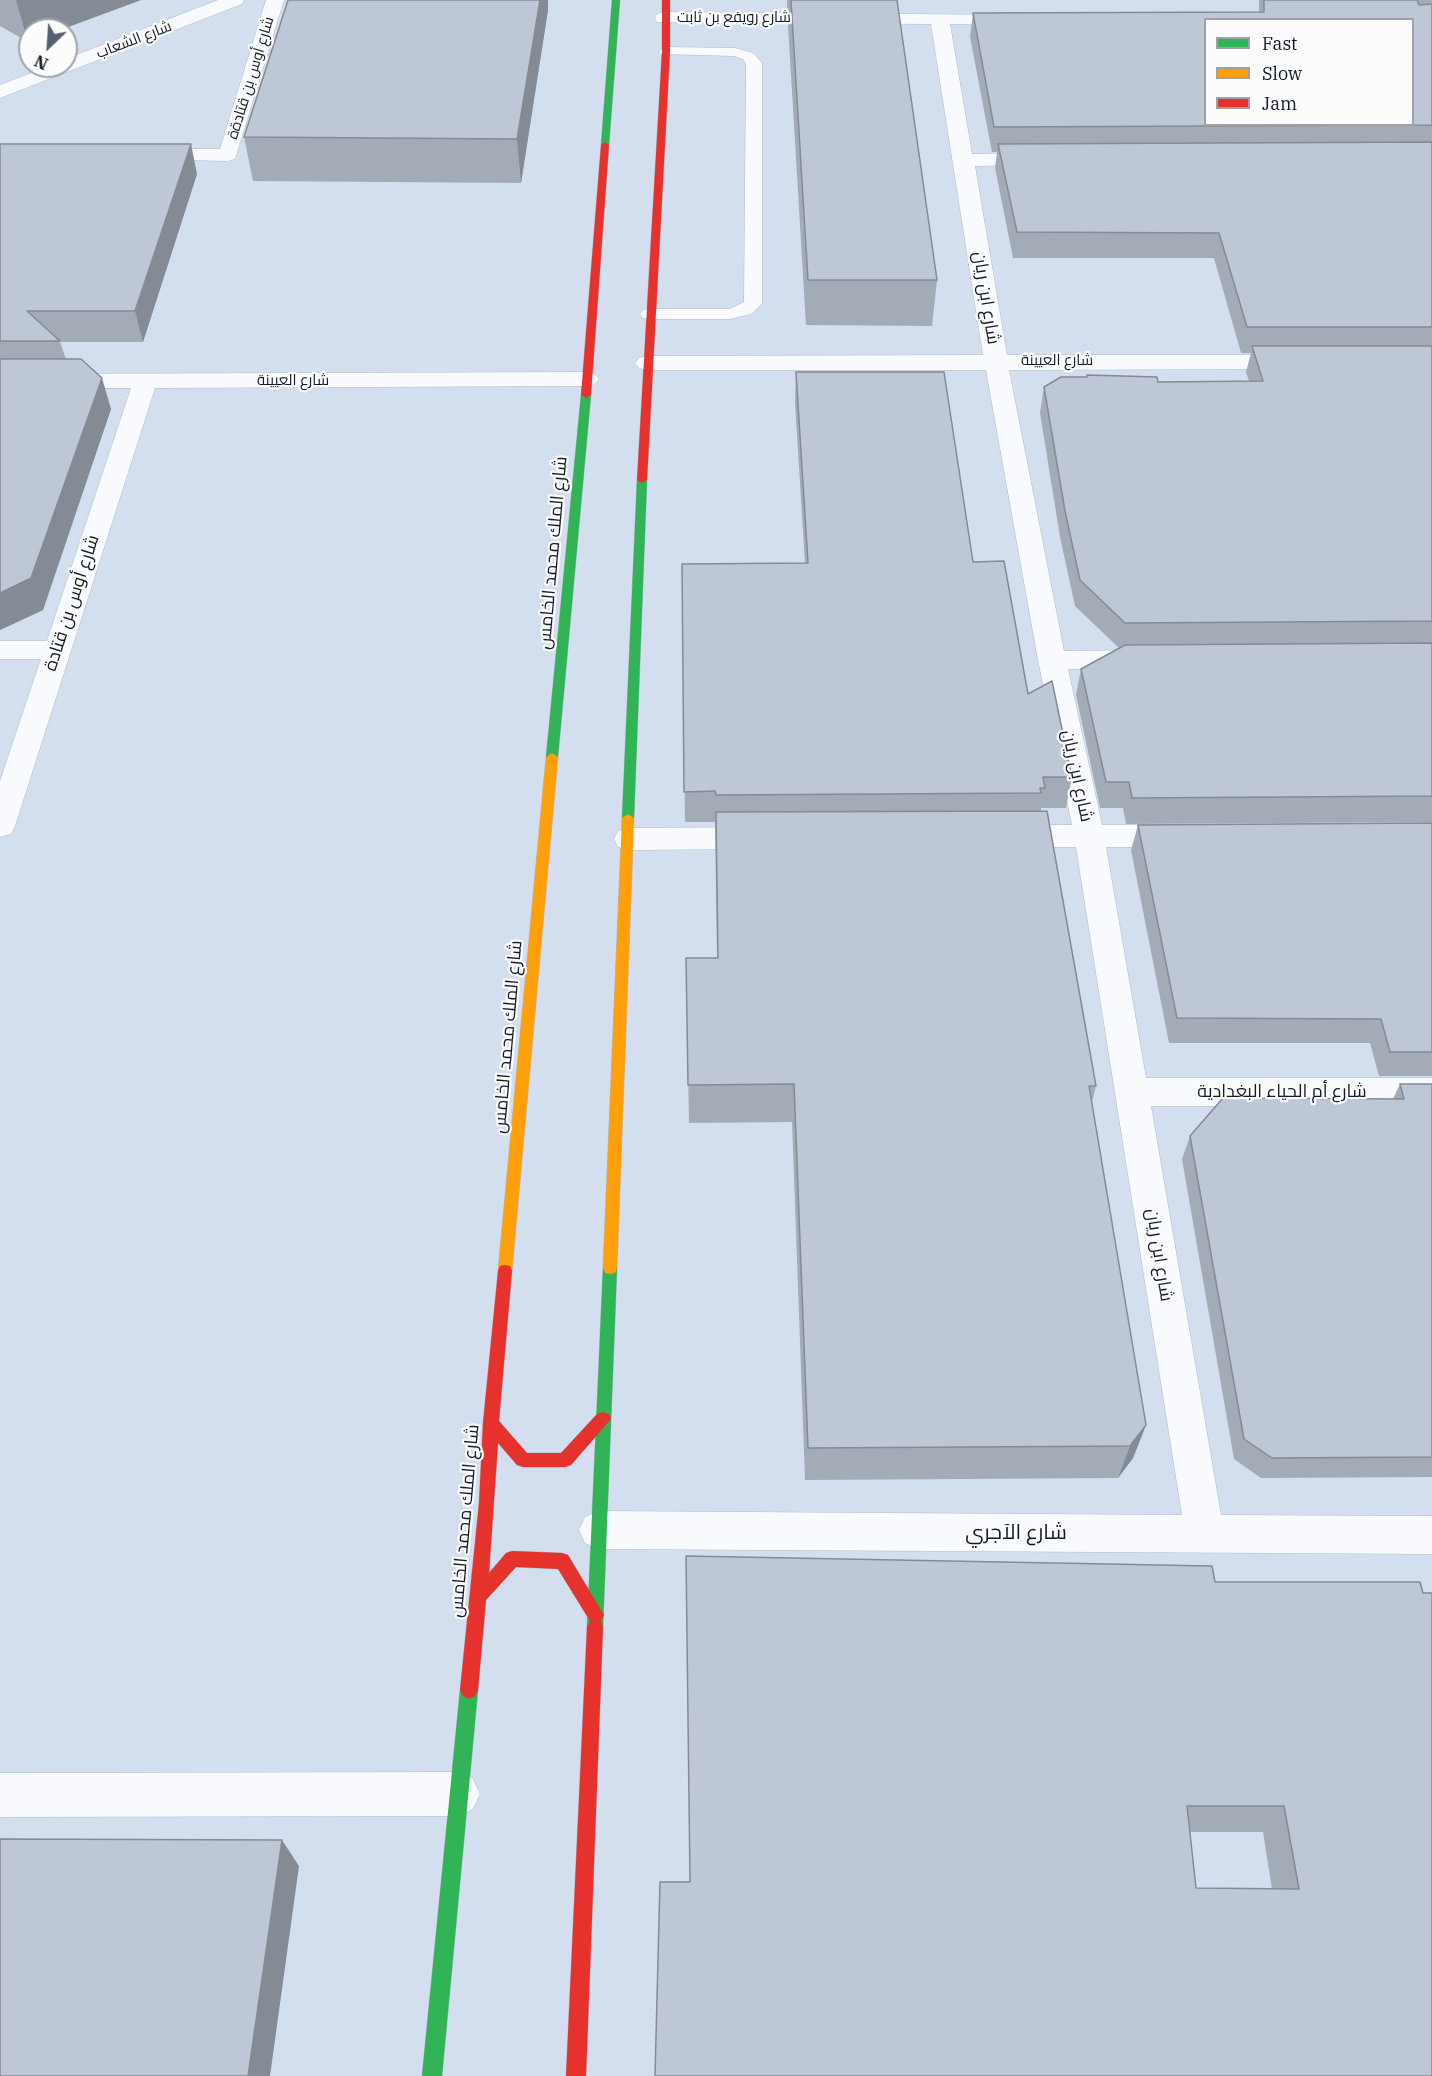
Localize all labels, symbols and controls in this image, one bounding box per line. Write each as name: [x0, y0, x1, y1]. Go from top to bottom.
street label: شارع رويفع بن ثابت: [677, 9, 791, 27]
street label: شارع أوس بن قتادةة: [224, 15, 278, 141]
street label: شارع الشعاب: [94, 17, 174, 63]
north arrow: [18, 18, 78, 78]
legend: [1204, 18, 1414, 126]
text: Fast: [1262, 32, 1297, 55]
text: N: [31, 51, 51, 74]
text: Slow: [1262, 62, 1302, 85]
text: Jam: [1262, 92, 1297, 115]
street label: شارع ابن ريان: [968, 250, 1004, 346]
street label: شارع العيينة: [1021, 352, 1093, 370]
street label: شارع العيينة: [257, 372, 329, 390]
street label: شارع الملك محمد الخامس: [534, 456, 572, 650]
street label: شارع أوس بن قتادة: [40, 532, 104, 674]
street label: شارع ابن ريان: [1057, 728, 1097, 824]
street label: شارع الملك محمد الخامس: [489, 940, 527, 1134]
street label: شارع أم الحياء البغدادية: [1197, 1081, 1367, 1103]
street label: شارع ابن ريان: [1141, 1207, 1177, 1303]
street label: شارع الملك محمد الخامس: [446, 1424, 484, 1618]
street label: شارع الآجري: [965, 1520, 1067, 1546]

